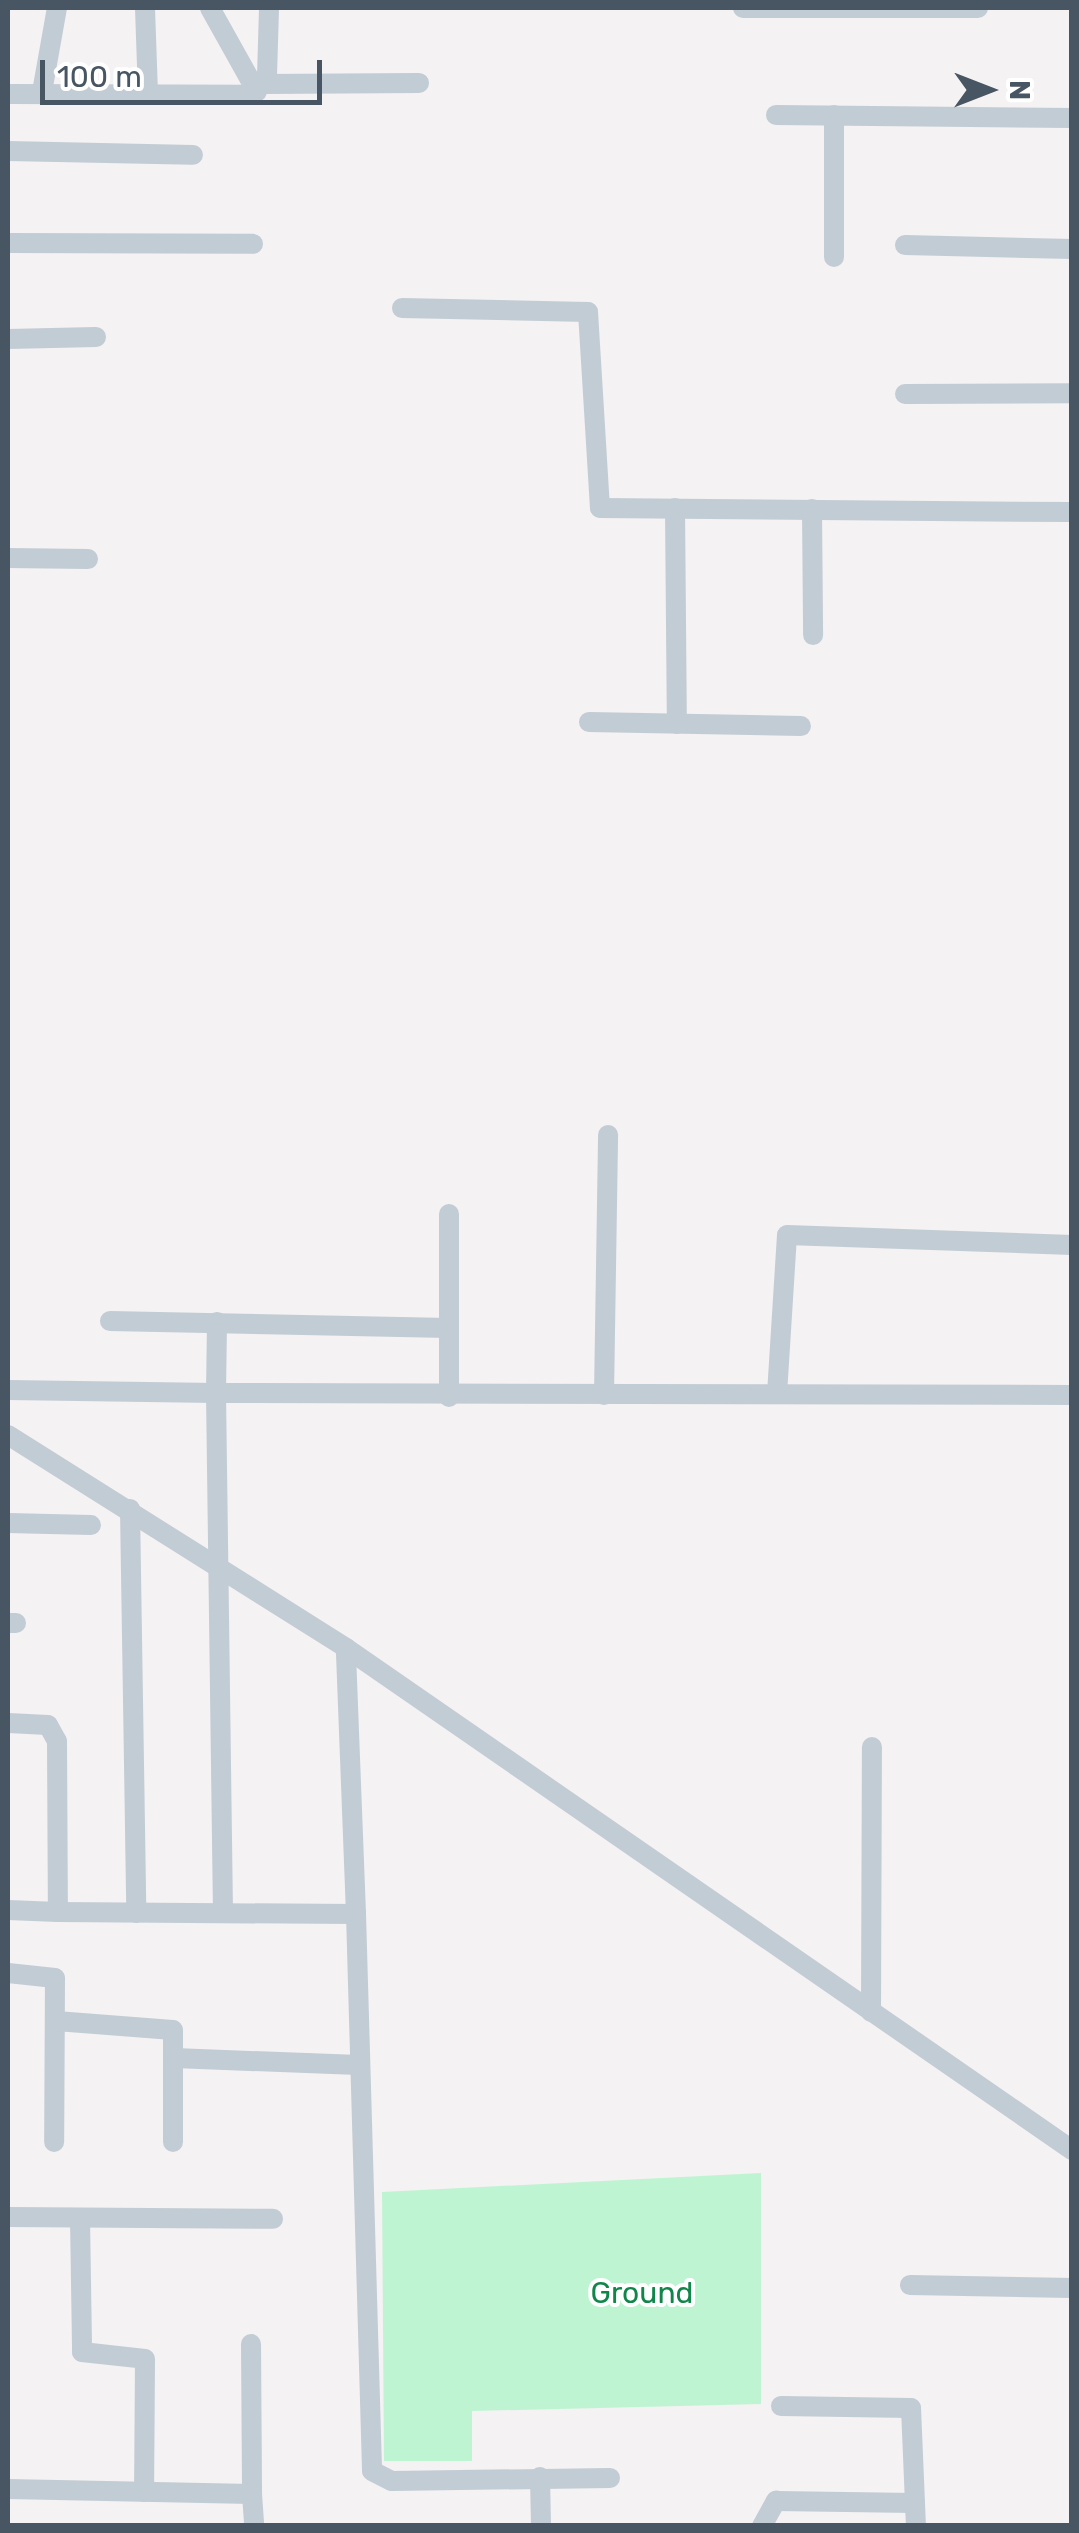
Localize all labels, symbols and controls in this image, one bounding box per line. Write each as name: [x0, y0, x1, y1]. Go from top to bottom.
scale bar: [45, 40, 328, 102]
north arrow: [939, 40, 1039, 140]
text: 100 m: [57, 59, 142, 95]
text: N: [1003, 80, 1036, 100]
park label: Ground: [591, 2275, 693, 2311]

